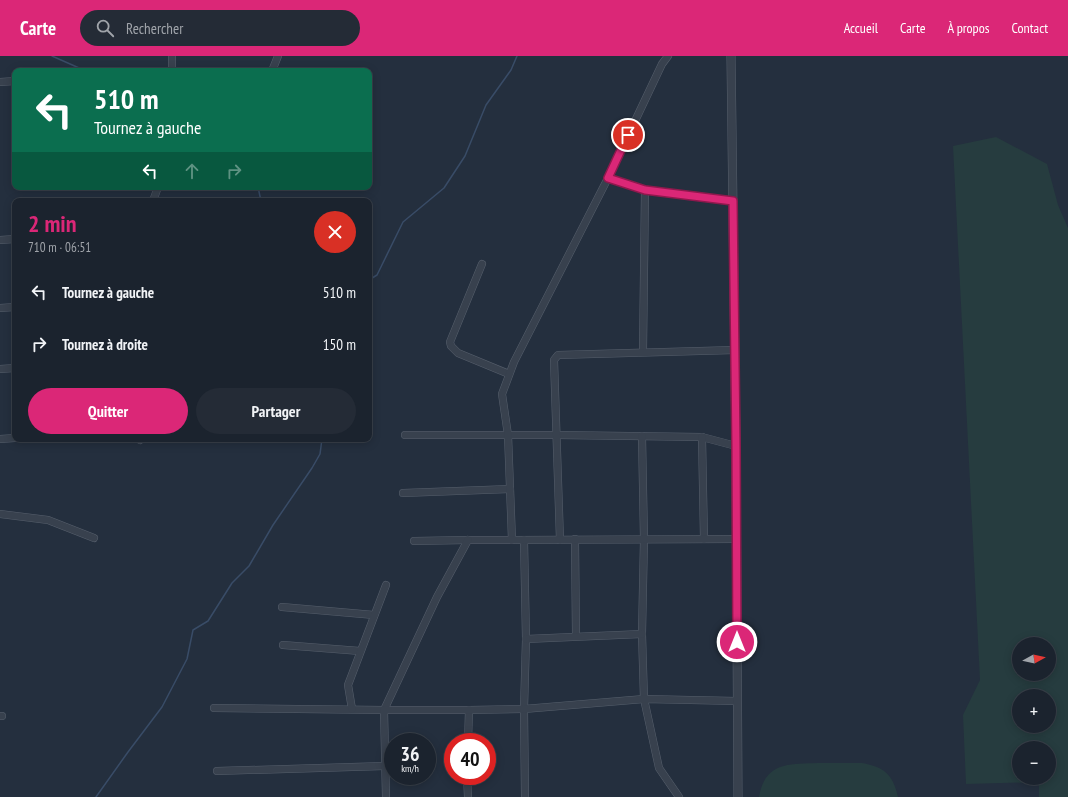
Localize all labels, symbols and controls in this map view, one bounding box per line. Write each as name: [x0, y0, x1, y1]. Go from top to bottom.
search box: [80, 10, 360, 46]
text: Carte: [20, 16, 56, 40]
icon: search: [94, 17, 116, 39]
text: Rechercher: [126, 19, 183, 38]
text: Accueil: [844, 19, 878, 37]
text: Carte: [900, 19, 926, 37]
text: À propos: [948, 19, 990, 37]
text: Contact: [1012, 19, 1048, 37]
text: 510 m: [94, 80, 158, 117]
icon: left: [28, 84, 80, 136]
text: Tournez à gauche: [94, 116, 201, 139]
pin: [611, 118, 645, 152]
icon: arrive: [617, 124, 639, 146]
icon: left: [139, 160, 161, 182]
icon: ahead: [181, 160, 203, 182]
icon: right: [223, 160, 245, 182]
text: 2 min: [28, 208, 76, 239]
button: close: [314, 211, 356, 253]
text: 710 m · 06:51: [28, 239, 91, 256]
icon: left: [28, 281, 50, 303]
text: Tournez à gauche: [62, 283, 154, 302]
text: 510 m: [323, 283, 356, 302]
icon: right: [28, 333, 50, 355]
text: Tournez à droite: [62, 335, 148, 354]
text: 150 m: [323, 335, 356, 354]
button: Quitter: [28, 388, 188, 434]
button: Partager: [196, 388, 356, 434]
position arrow: [716, 621, 758, 663]
north arrow: [1012, 637, 1056, 681]
map controls: [1012, 637, 1056, 785]
button: +: [1012, 689, 1056, 733]
speed limit sign: 40: [444, 733, 496, 785]
text: 36: [400, 741, 420, 767]
button: −: [1012, 741, 1056, 785]
text: km/h: [401, 762, 419, 775]

